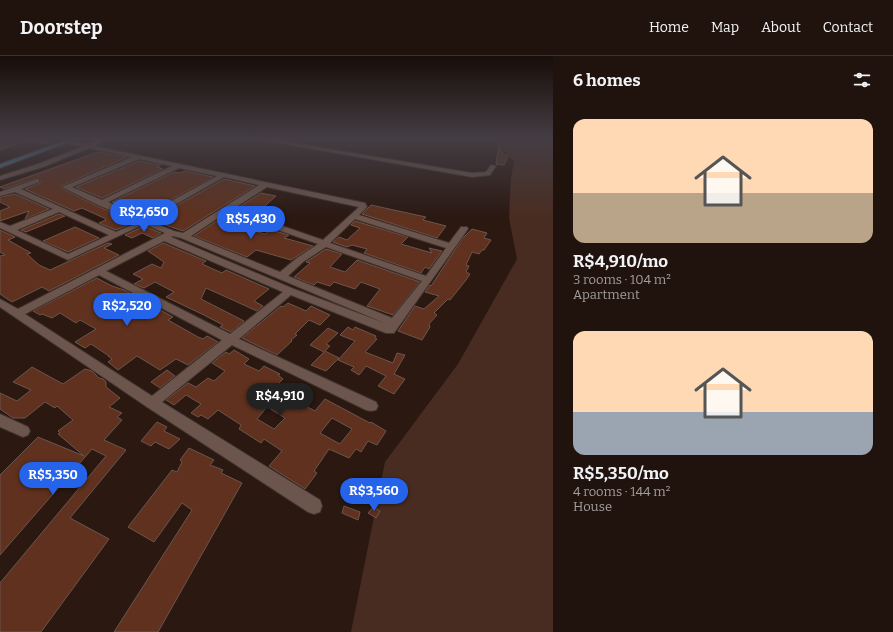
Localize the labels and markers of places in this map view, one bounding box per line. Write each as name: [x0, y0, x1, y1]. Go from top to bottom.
pin: R$2,650: [107, 199, 181, 233]
pin: R$5,430: [214, 206, 288, 240]
pin: R$2,520: [90, 293, 164, 327]
pin: R$4,910: [243, 383, 317, 417]
pin: R$5,350: [16, 462, 90, 496]
pin: R$3,560: [337, 478, 411, 512]

